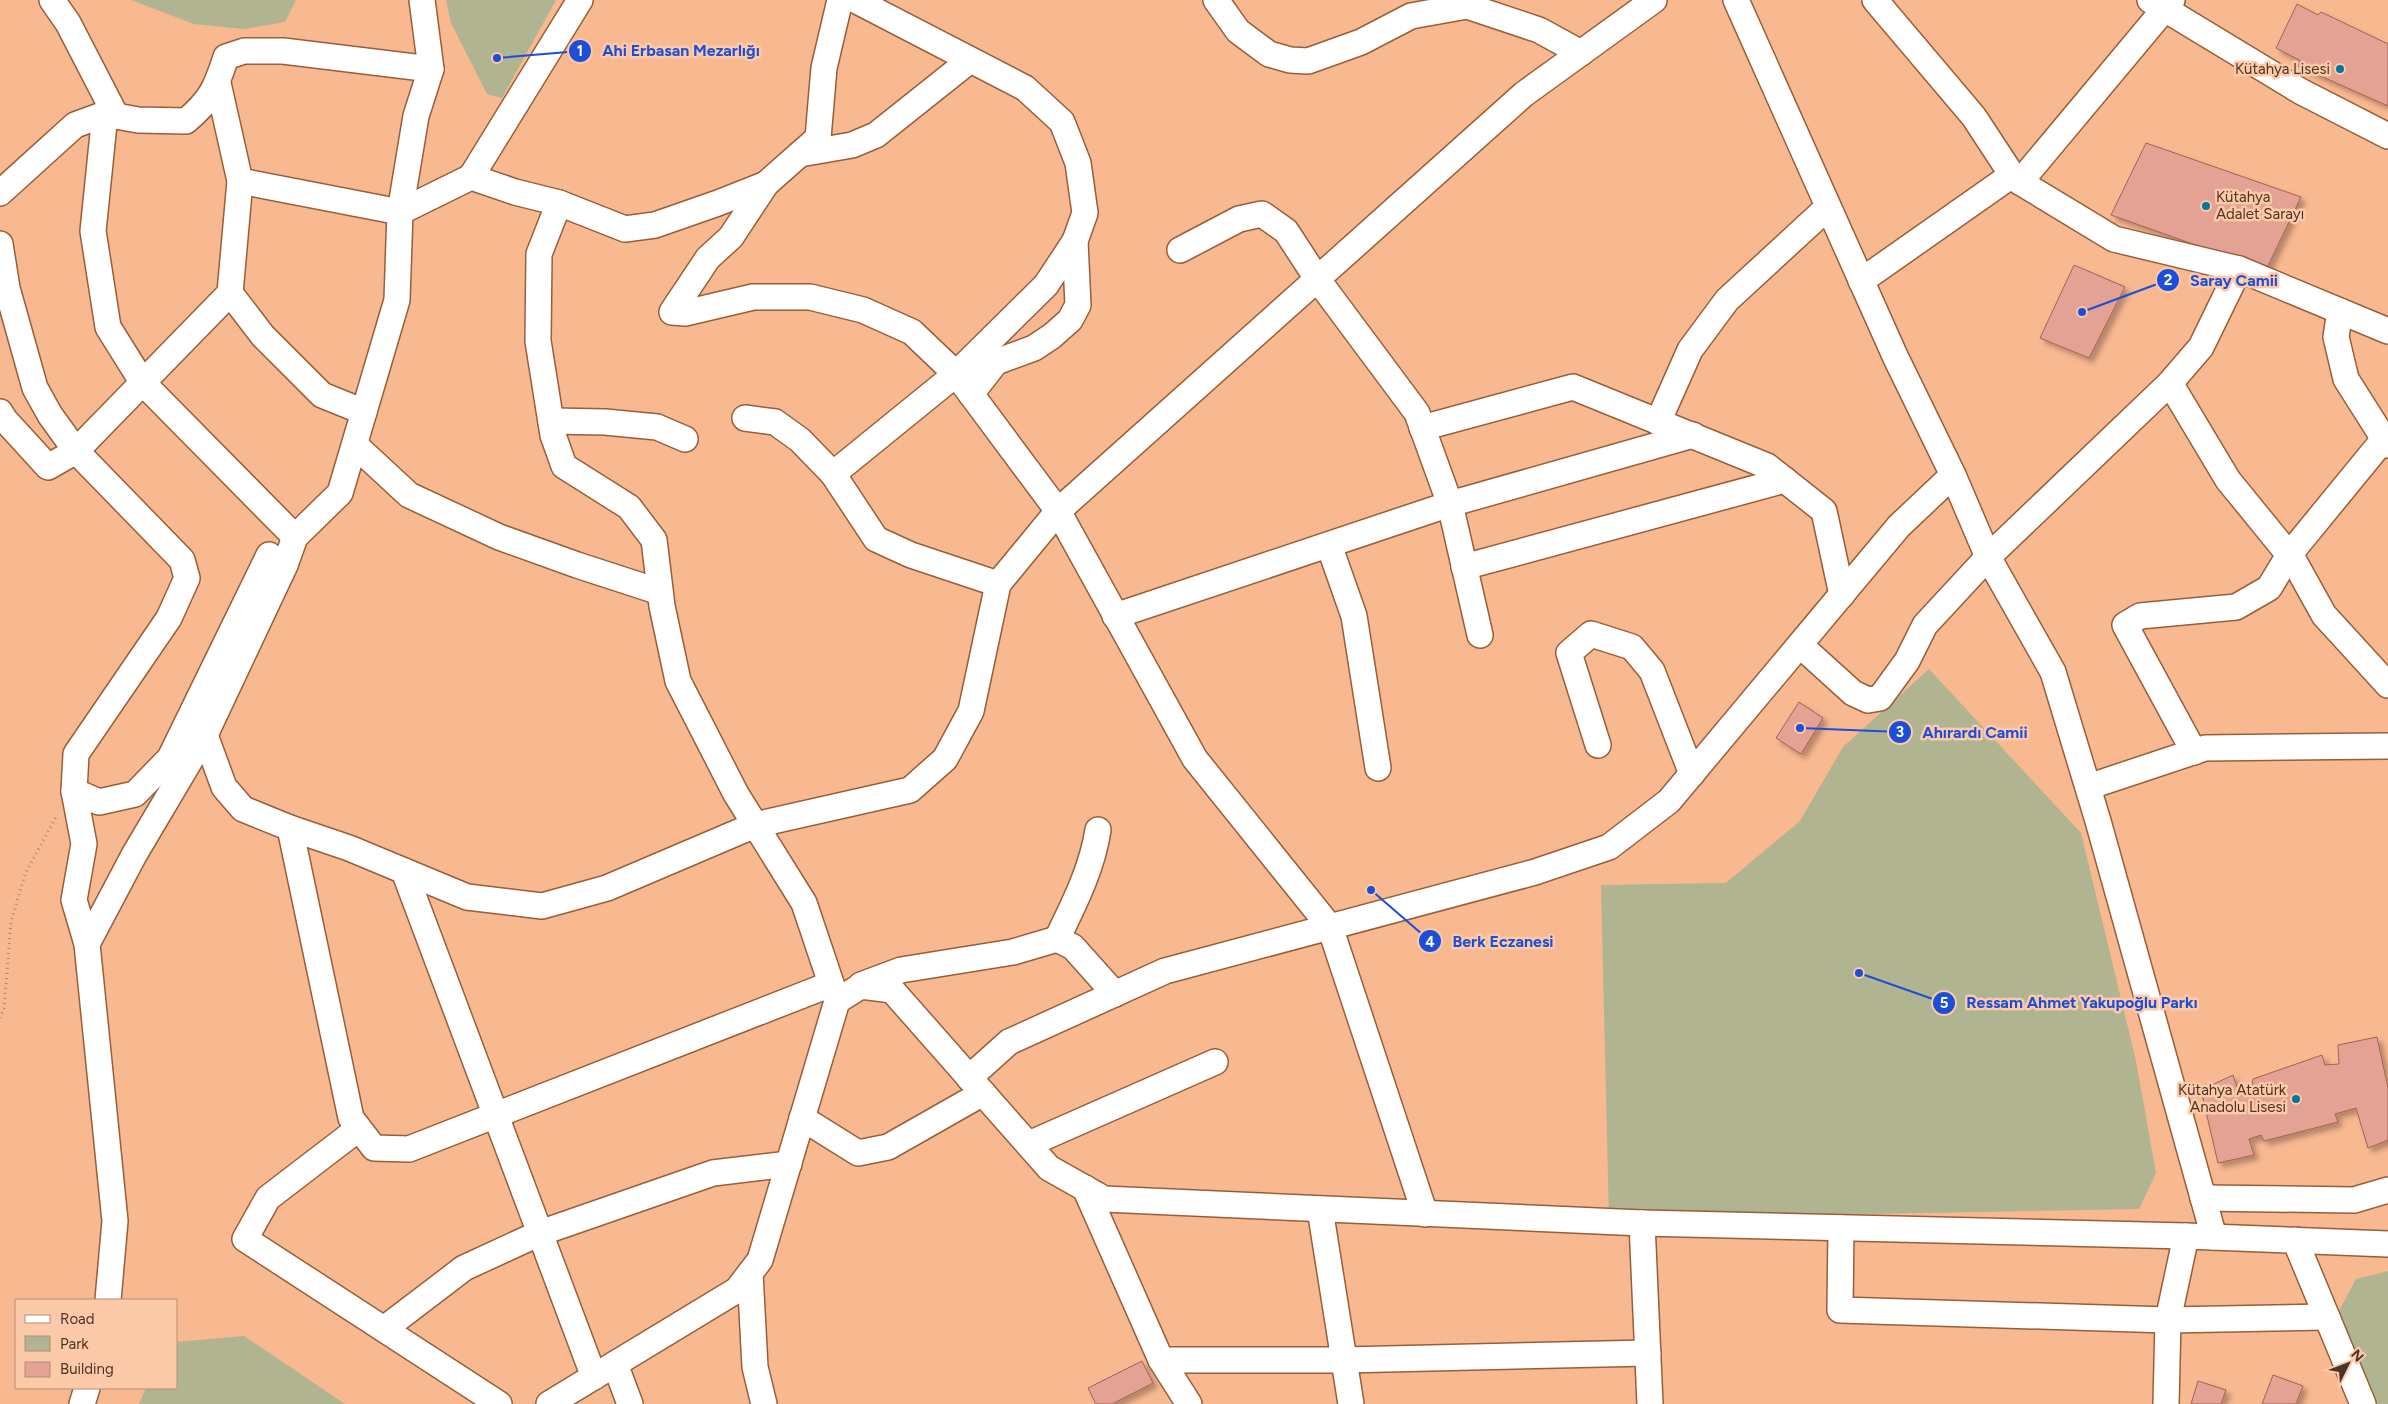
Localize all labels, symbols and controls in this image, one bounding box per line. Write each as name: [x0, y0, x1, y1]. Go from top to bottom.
callout: Ahi Erbasan Mezarlığı: [567, 35, 770, 66]
text: Ahi Erbasan Mezarlığı: [602, 41, 760, 60]
text: 1: [577, 42, 583, 60]
place label: Kütahya Lisesi: [2235, 60, 2330, 78]
marker: Kütahya Lisesi: [2334, 63, 2346, 75]
place label: Kütahya Adalet Sarayı: [2216, 188, 2304, 223]
marker: Kütahya Adalet Sarayı: [2200, 200, 2212, 212]
callout: Saray Camii: [2155, 264, 2288, 295]
text: 2: [2164, 271, 2173, 289]
text: Saray Camii: [2190, 271, 2278, 290]
callout: Ahırardı Camii: [1887, 717, 2038, 748]
text: 3: [1896, 723, 1904, 741]
text: Ahırardı Camii: [1922, 723, 2028, 742]
callout: Berk Eczanesi: [1417, 926, 1563, 957]
text: Berk Eczanesi: [1452, 932, 1554, 951]
text: 4: [1425, 933, 1435, 951]
callout: Ressam Ahmet Yakupoğlu Parkı: [1931, 987, 2208, 1018]
text: Ressam Ahmet Yakupoğlu Parkı: [1966, 993, 2198, 1012]
text: 5: [1940, 994, 1949, 1012]
place label: Kütahya Atatürk Anadolu Lisesi: [2178, 1081, 2287, 1116]
marker: Kütahya Atatürk Anadolu Lisesi: [2290, 1093, 2302, 1105]
legend: [15, 1299, 178, 1389]
text: Road: [60, 1310, 95, 1328]
text: Park: [60, 1335, 89, 1353]
north arrow: [2323, 1339, 2373, 1389]
text: N: [2347, 1346, 2367, 1365]
text: Building: [60, 1360, 114, 1378]

